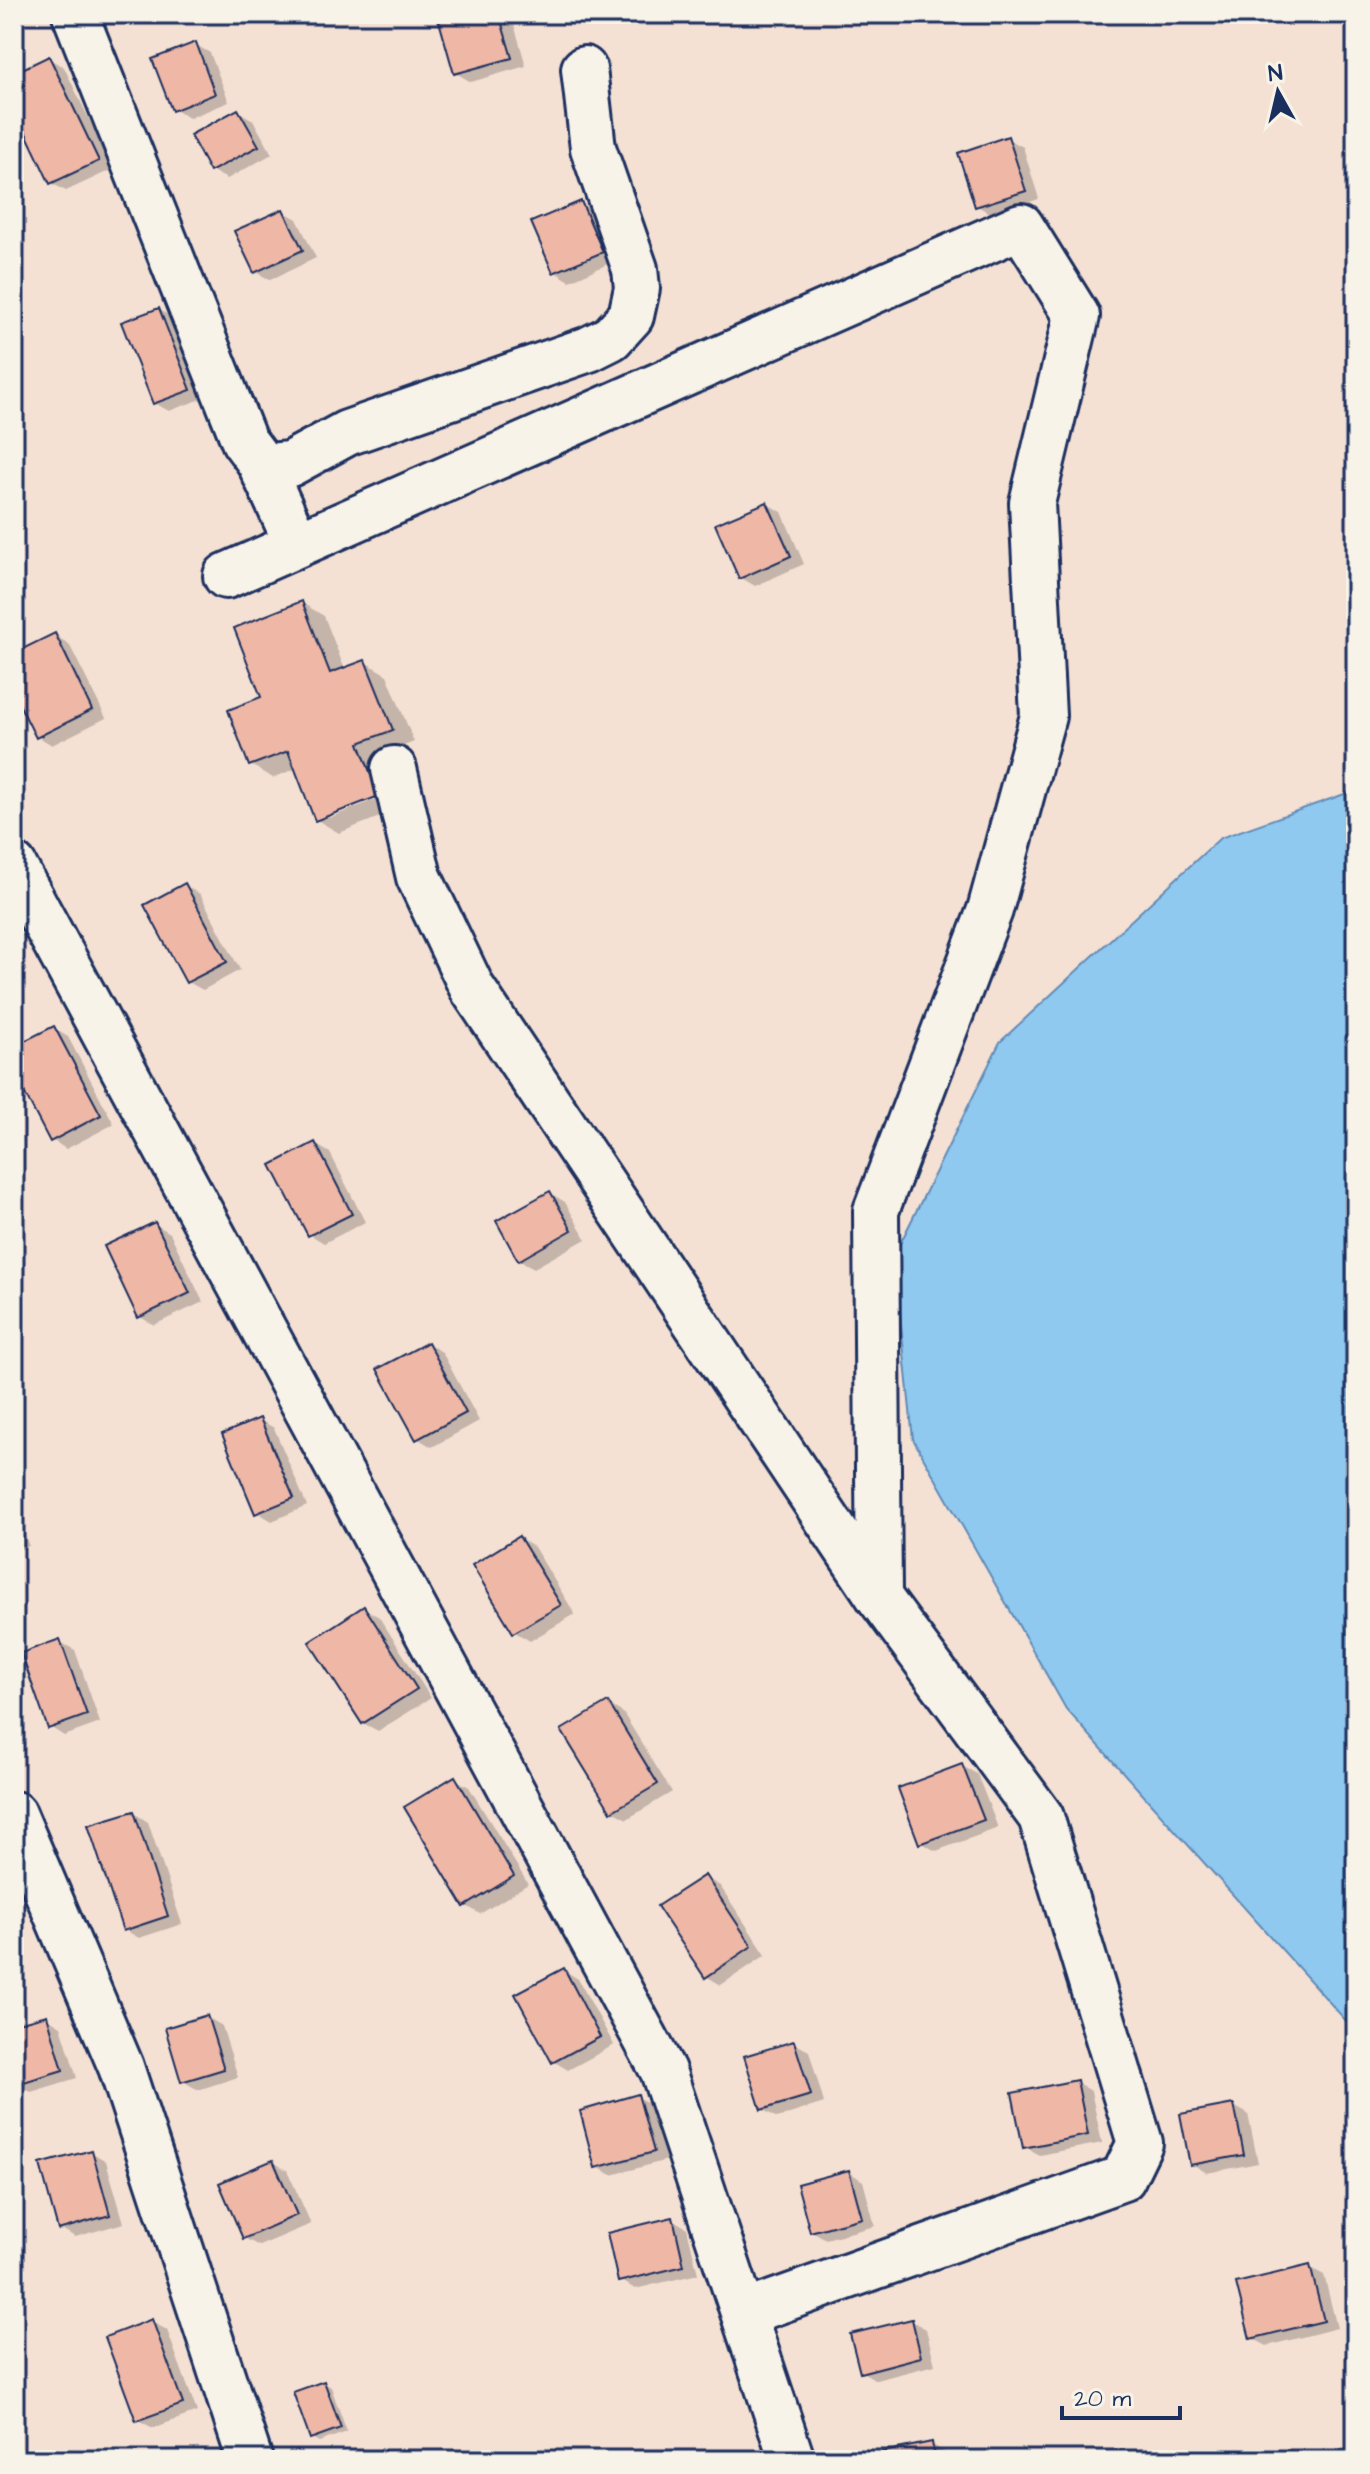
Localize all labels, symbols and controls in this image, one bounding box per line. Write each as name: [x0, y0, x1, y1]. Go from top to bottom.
north arrow: [1238, 52, 1318, 132]
text: N: [1266, 57, 1285, 90]
scale bar: [1062, 2370, 1180, 2420]
text: 20 m: [1074, 2382, 1131, 2416]

